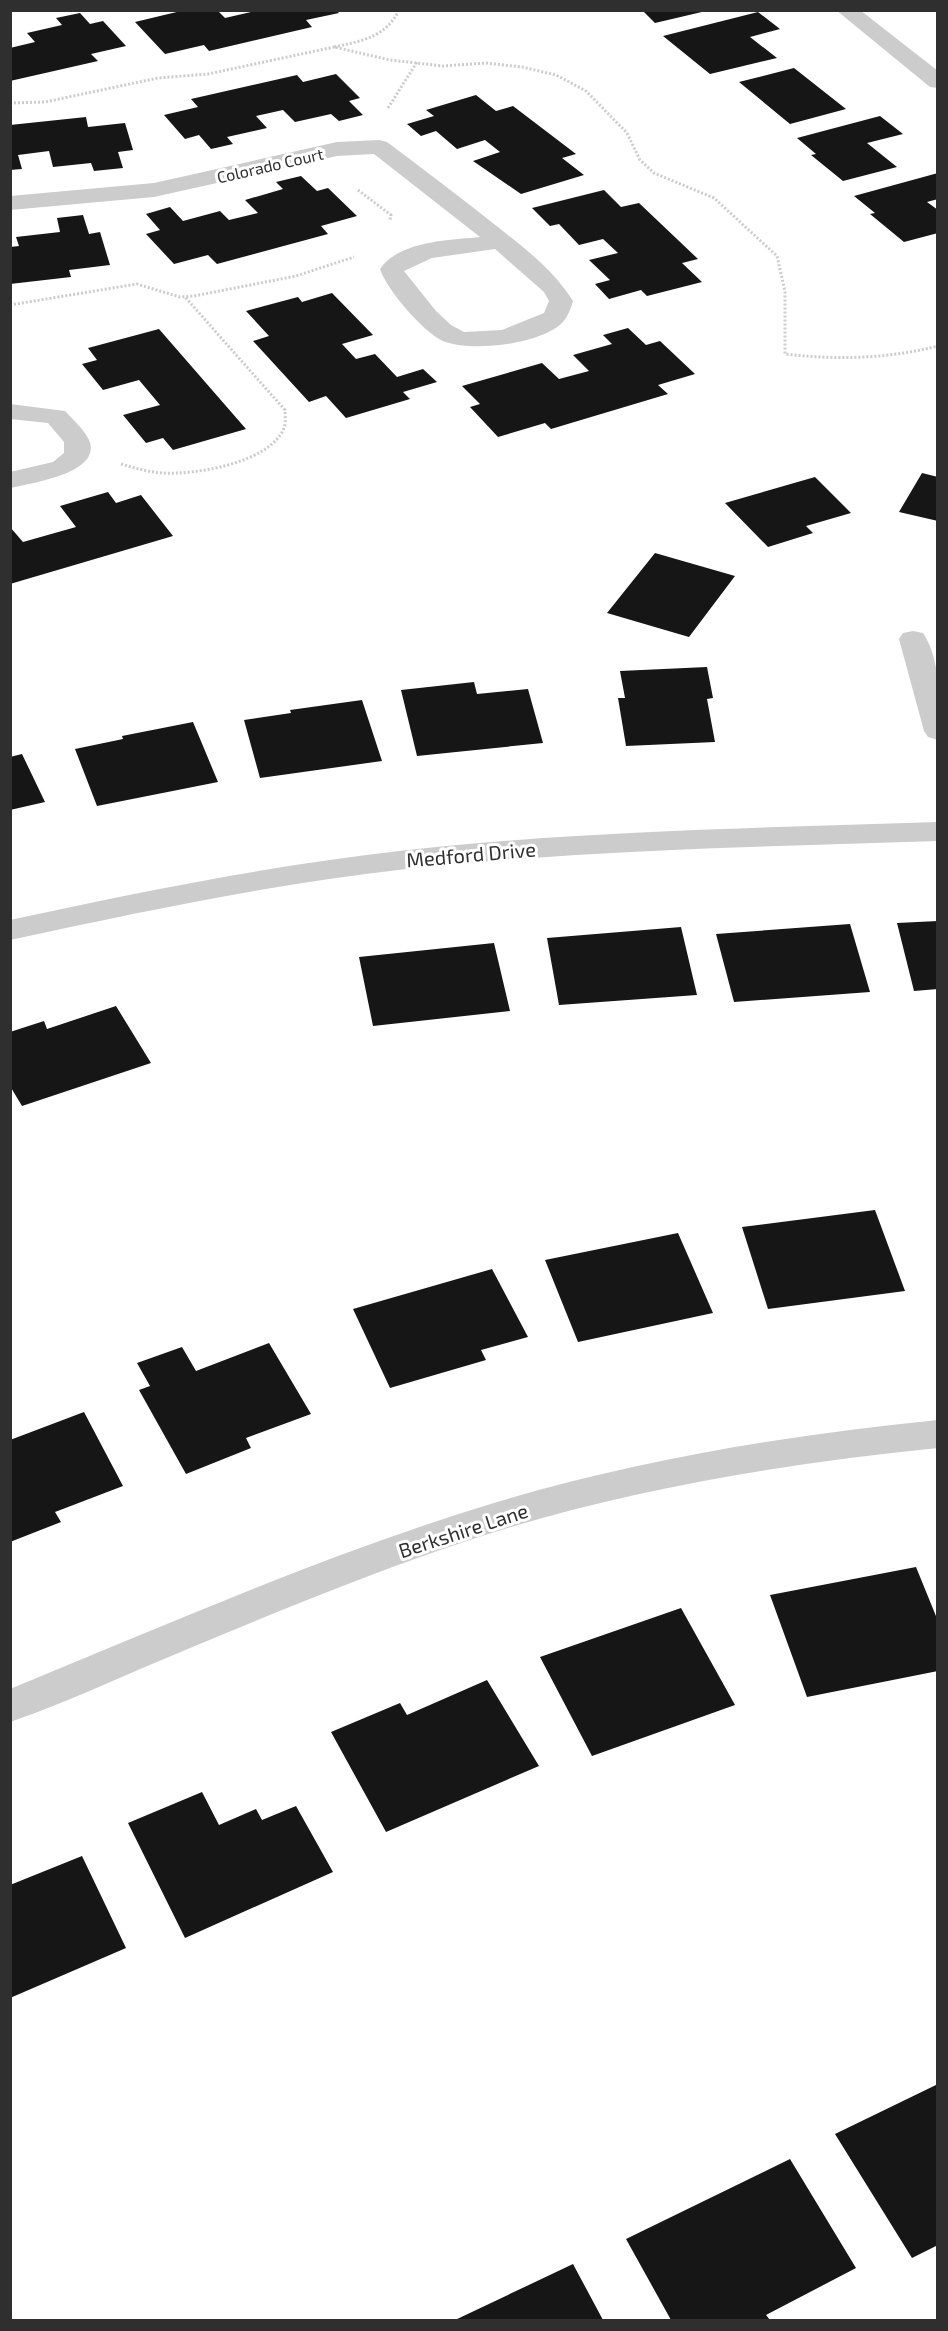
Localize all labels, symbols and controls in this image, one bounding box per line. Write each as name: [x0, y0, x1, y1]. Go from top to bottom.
street label: Colorado Court: [215, 143, 325, 187]
street label: Medford Drive: [405, 836, 537, 872]
street label: Berkshire Lane: [395, 1498, 531, 1562]

